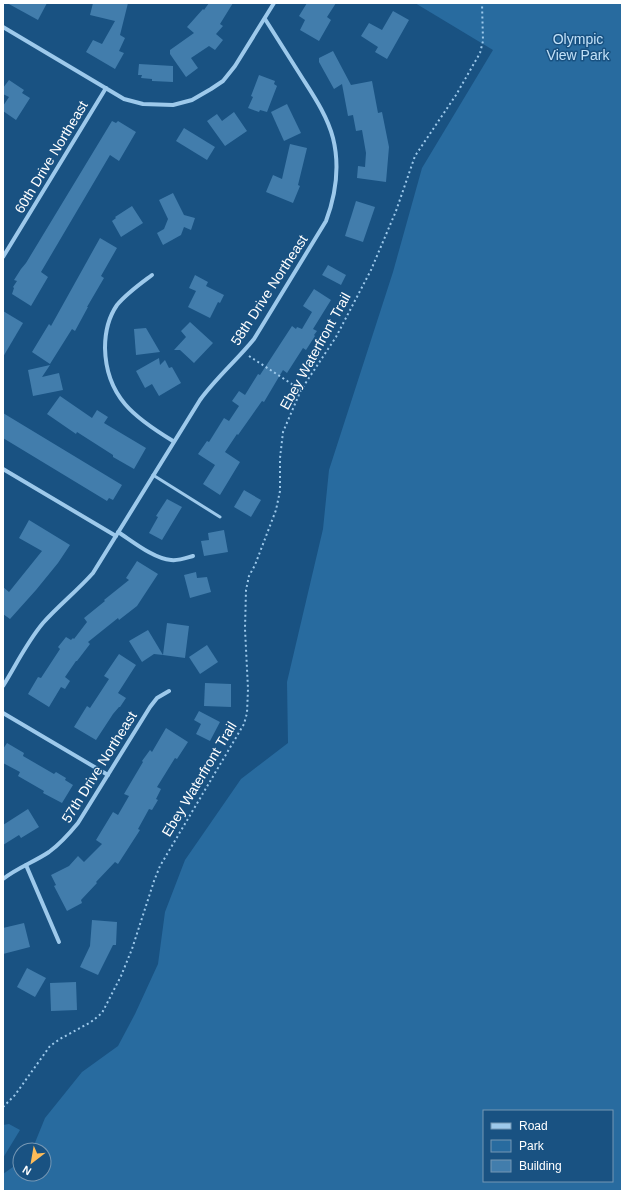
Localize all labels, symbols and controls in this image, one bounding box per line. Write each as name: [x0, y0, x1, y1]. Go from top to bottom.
park label: Olympic View Park: [547, 31, 610, 63]
street label: 60th Drive Northeast: [11, 98, 91, 216]
street label: 58th Drive Northeast: [227, 232, 311, 348]
street label: Ebey Waterfront Trail: [276, 290, 354, 412]
street label: 57th Drive Northeast: [58, 708, 140, 826]
street label: Ebey Waterfront Trail: [158, 719, 240, 839]
legend: [483, 1110, 613, 1182]
text: Road: [519, 1119, 548, 1133]
text: Park: [519, 1139, 545, 1153]
north arrow: [12, 1142, 52, 1182]
text: Building: [519, 1159, 562, 1173]
text: N: [20, 1163, 33, 1178]

